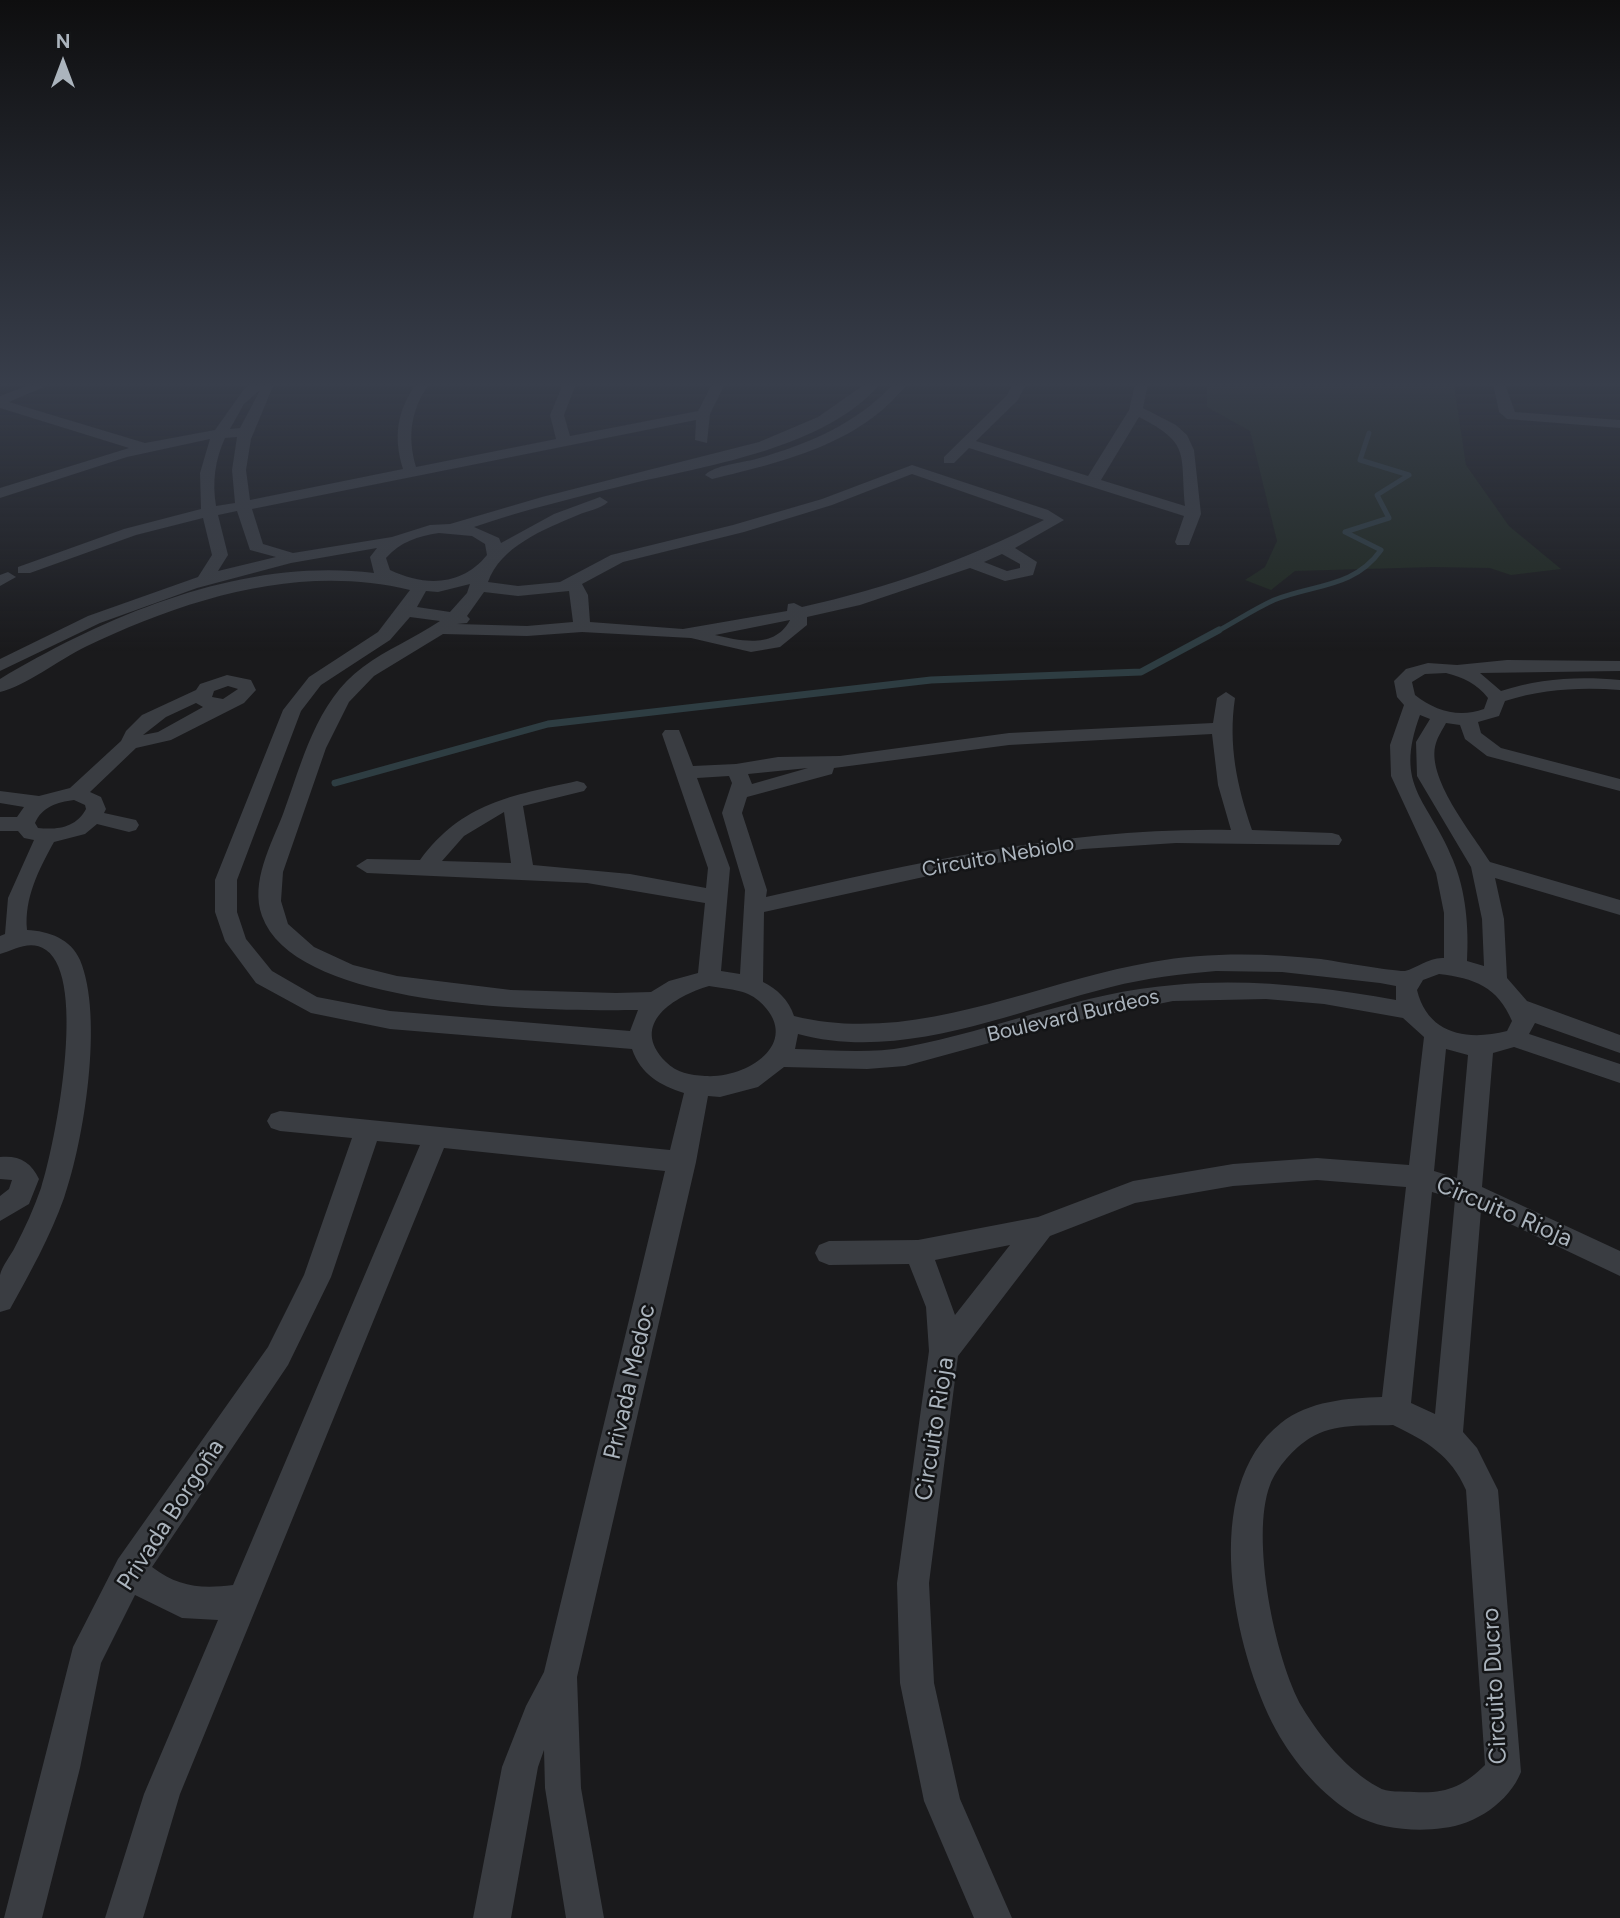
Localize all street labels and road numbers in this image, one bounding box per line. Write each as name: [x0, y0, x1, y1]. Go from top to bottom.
street label: Circuito Nebiolo: [920, 831, 1076, 883]
street label: Boulevard Burdeos: [984, 984, 1162, 1048]
street label: Circuito Rioja: [1432, 1170, 1576, 1254]
street label: Privada Medoc: [598, 1302, 662, 1462]
street label: Circuito Rioja: [909, 1355, 961, 1503]
street label: Privada Borgoña: [111, 1434, 231, 1596]
street label: Circuito Ducro: [1477, 1607, 1513, 1765]

